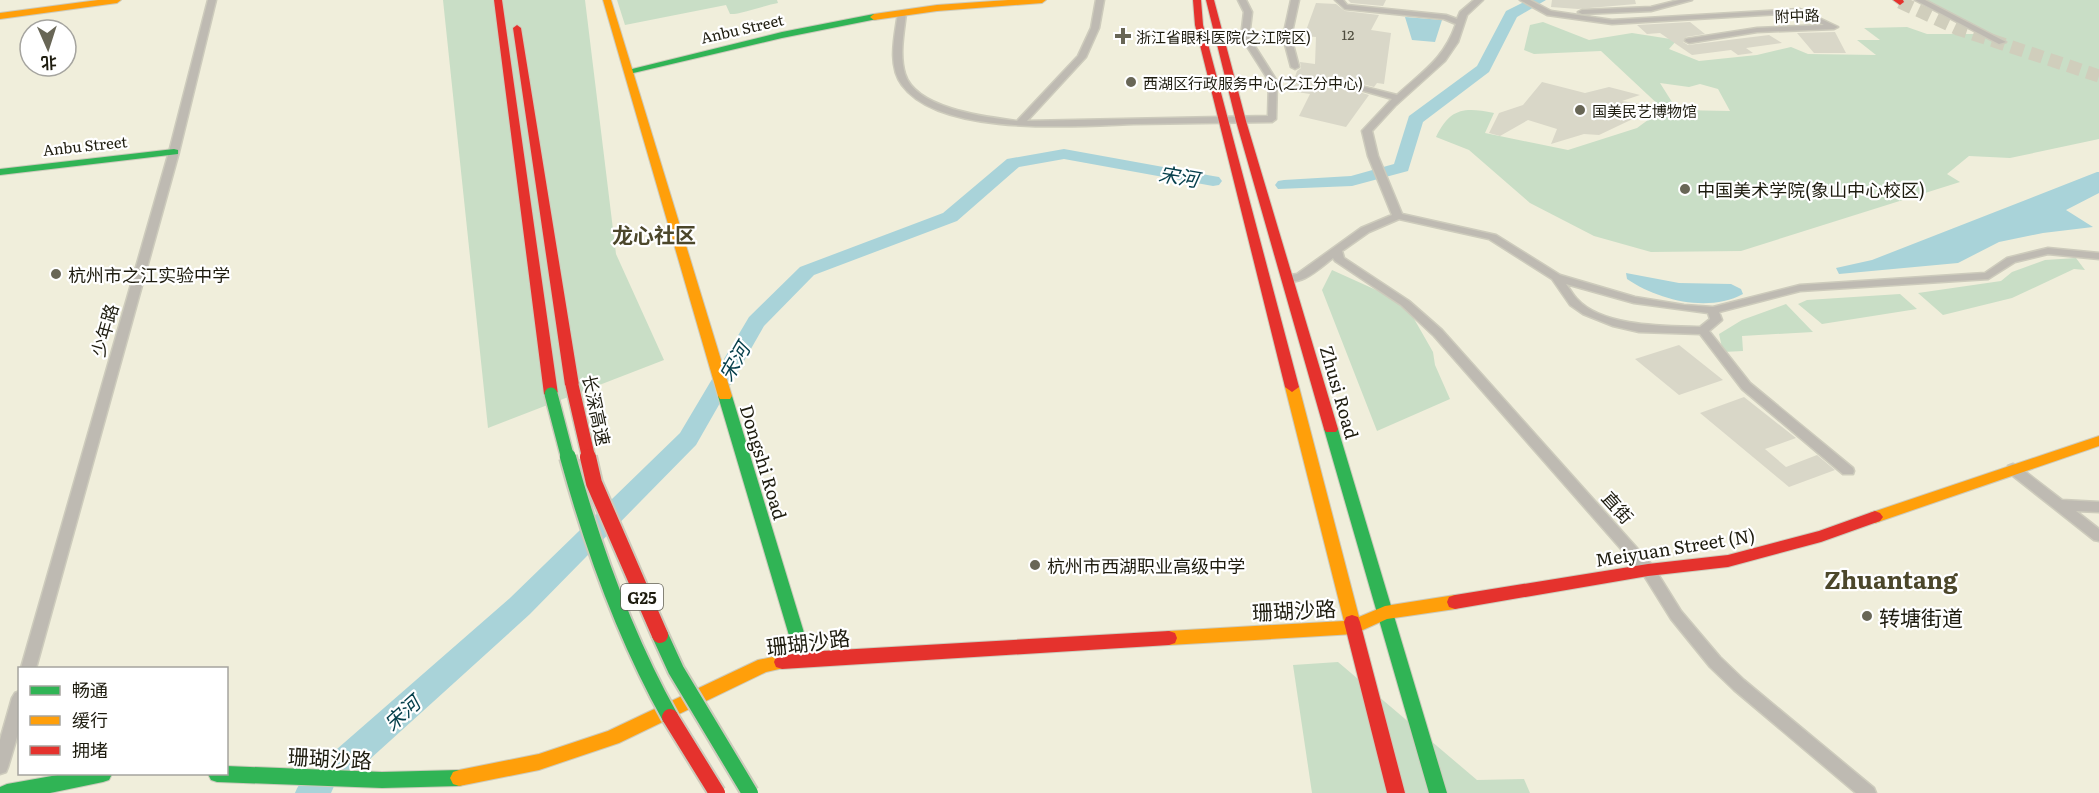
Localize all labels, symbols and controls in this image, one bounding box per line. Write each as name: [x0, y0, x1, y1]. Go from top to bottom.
street label: 附中路: [1774, 3, 1820, 27]
street label: Anbu Street: [698, 7, 786, 49]
north arrow: [18, 18, 78, 78]
house number: 12: [1342, 24, 1354, 44]
place label: 浙江省眼科医院(之江院区): [1136, 25, 1311, 48]
marker: 浙江省眼科医院(之江院区): [1114, 27, 1132, 45]
text: 北: [40, 52, 57, 76]
place label: 西湖区行政服务中心(之江分中心): [1143, 71, 1363, 94]
marker: 西湖区行政服务中心(之江分中心): [1124, 75, 1138, 89]
place label: 国美民艺博物馆: [1592, 99, 1697, 122]
marker: 国美民艺博物馆: [1573, 103, 1587, 117]
street label: Anbu Street: [42, 129, 128, 161]
water label: 宋河: [1157, 157, 1205, 194]
place label: 中国美术学院(象山中心校区): [1697, 176, 1925, 203]
marker: 中国美术学院(象山中心校区): [1678, 182, 1692, 196]
district label: 龙心社区: [612, 218, 696, 249]
place label: 杭州市之江实验中学: [68, 261, 230, 288]
marker: 杭州市之江实验中学: [49, 267, 63, 281]
street label: 少年路: [84, 300, 124, 360]
water label: 宋河: [710, 333, 758, 386]
street label: Zhusi Road: [1314, 342, 1366, 442]
street label: 长深高速: [576, 372, 618, 448]
street label: Dongshi Road: [734, 401, 794, 523]
street label: 直街: [1596, 485, 1640, 529]
street label: Meiyuan Street (N): [1593, 521, 1757, 573]
place label: 杭州市西湖职业高级中学: [1047, 552, 1245, 579]
marker: 杭州市西湖职业高级中学: [1028, 558, 1042, 572]
district label: Zhuantang: [1824, 561, 1958, 596]
road number: G25: [621, 584, 663, 610]
street label: 珊瑚沙路: [1251, 591, 1337, 627]
place label: 转塘街道: [1879, 601, 1963, 632]
marker: 转塘街道: [1860, 609, 1874, 623]
street label: 珊瑚沙路: [764, 620, 852, 662]
legend: [18, 667, 228, 775]
text: 畅通: [72, 676, 108, 703]
water label: 宋河: [376, 685, 429, 737]
text: 缓行: [72, 706, 108, 733]
text: 拥堵: [72, 736, 108, 763]
street label: 珊瑚沙路: [287, 739, 373, 775]

